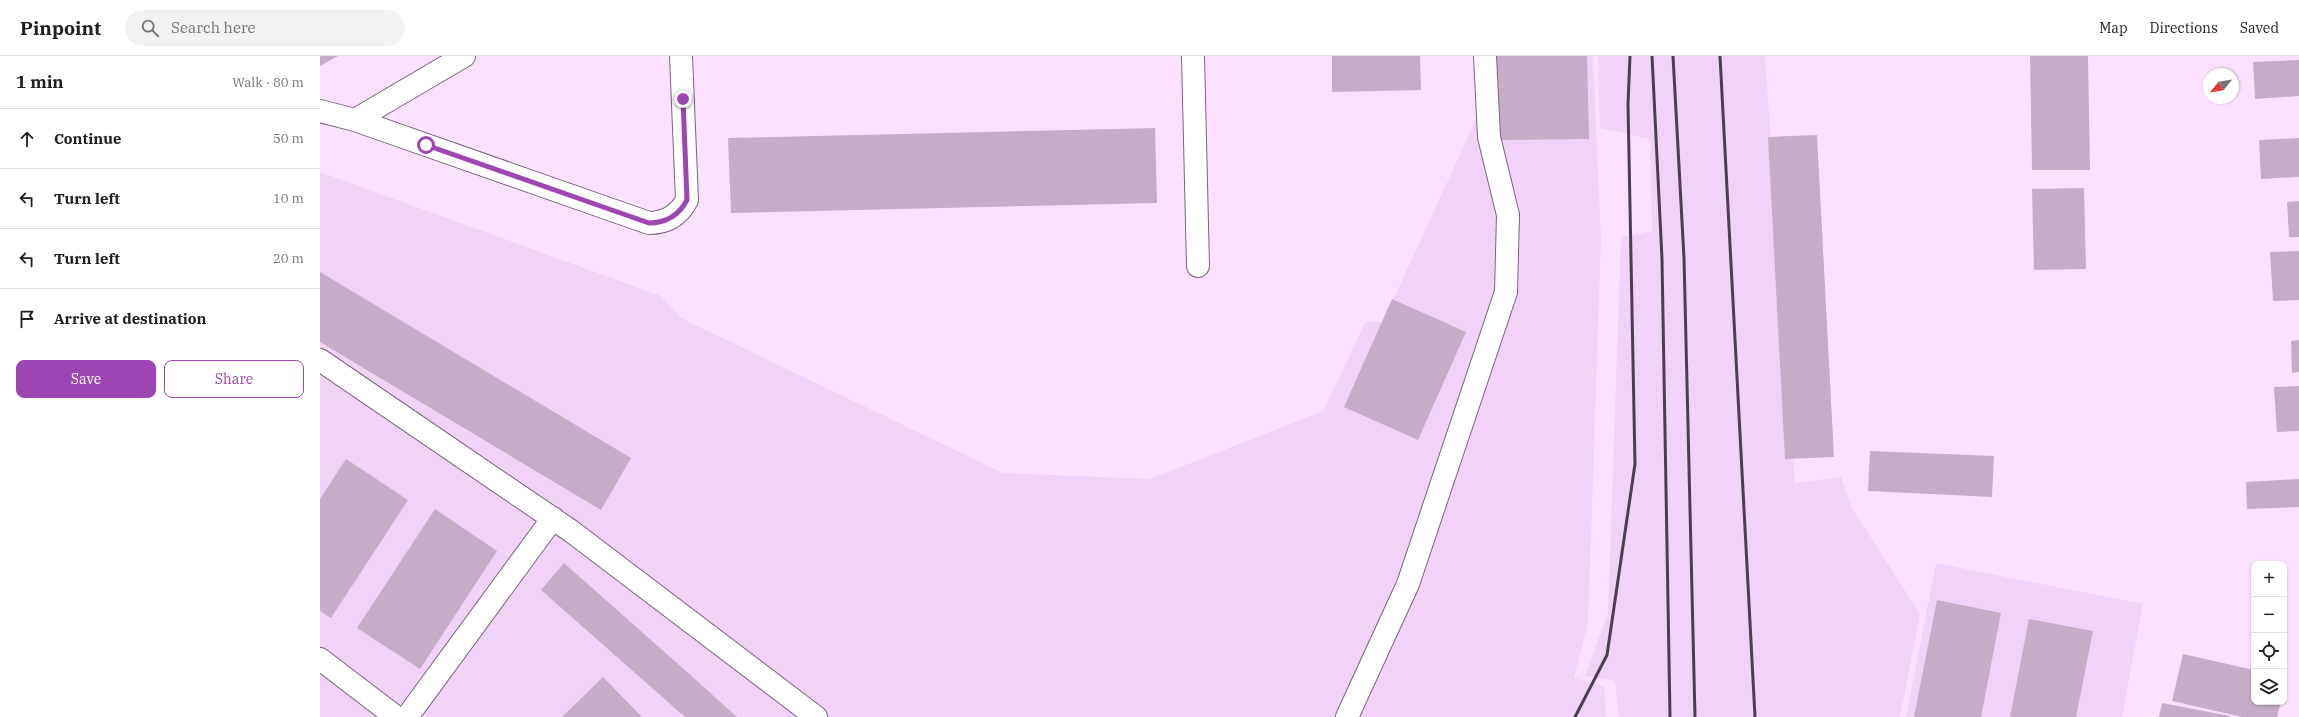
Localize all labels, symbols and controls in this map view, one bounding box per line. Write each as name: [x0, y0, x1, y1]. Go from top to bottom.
search box: [125, 10, 405, 46]
text: Pinpoint: [20, 16, 101, 40]
icon: search: [139, 17, 161, 39]
text: Search here: [171, 18, 256, 37]
text: Map: [2099, 19, 2128, 37]
text: Directions: [2150, 19, 2218, 37]
text: Saved: [2240, 19, 2279, 37]
north arrow: [2203, 68, 2239, 104]
text: 1 min: [16, 71, 64, 93]
text: Walk · 80 m: [232, 74, 304, 91]
route end: [674, 90, 692, 108]
icon: ahead: [16, 128, 38, 150]
text: Continue: [54, 129, 121, 148]
text: 50 m: [273, 130, 304, 147]
route start: [417, 136, 435, 154]
icon: left: [16, 188, 38, 210]
text: Turn left: [54, 189, 120, 208]
text: 10 m: [273, 190, 304, 207]
icon: left: [16, 248, 38, 270]
text: Turn left: [54, 249, 120, 268]
text: 20 m: [273, 250, 304, 267]
icon: arrive: [16, 308, 38, 330]
text: Arrive at destination: [54, 309, 206, 328]
button: Save: [16, 360, 156, 398]
button: Share: [164, 360, 304, 398]
map controls: [2251, 561, 2287, 705]
button: +: [2251, 561, 2287, 597]
button: −: [2251, 597, 2287, 633]
button: locate: [2251, 633, 2287, 669]
button: layers: [2251, 669, 2287, 705]

